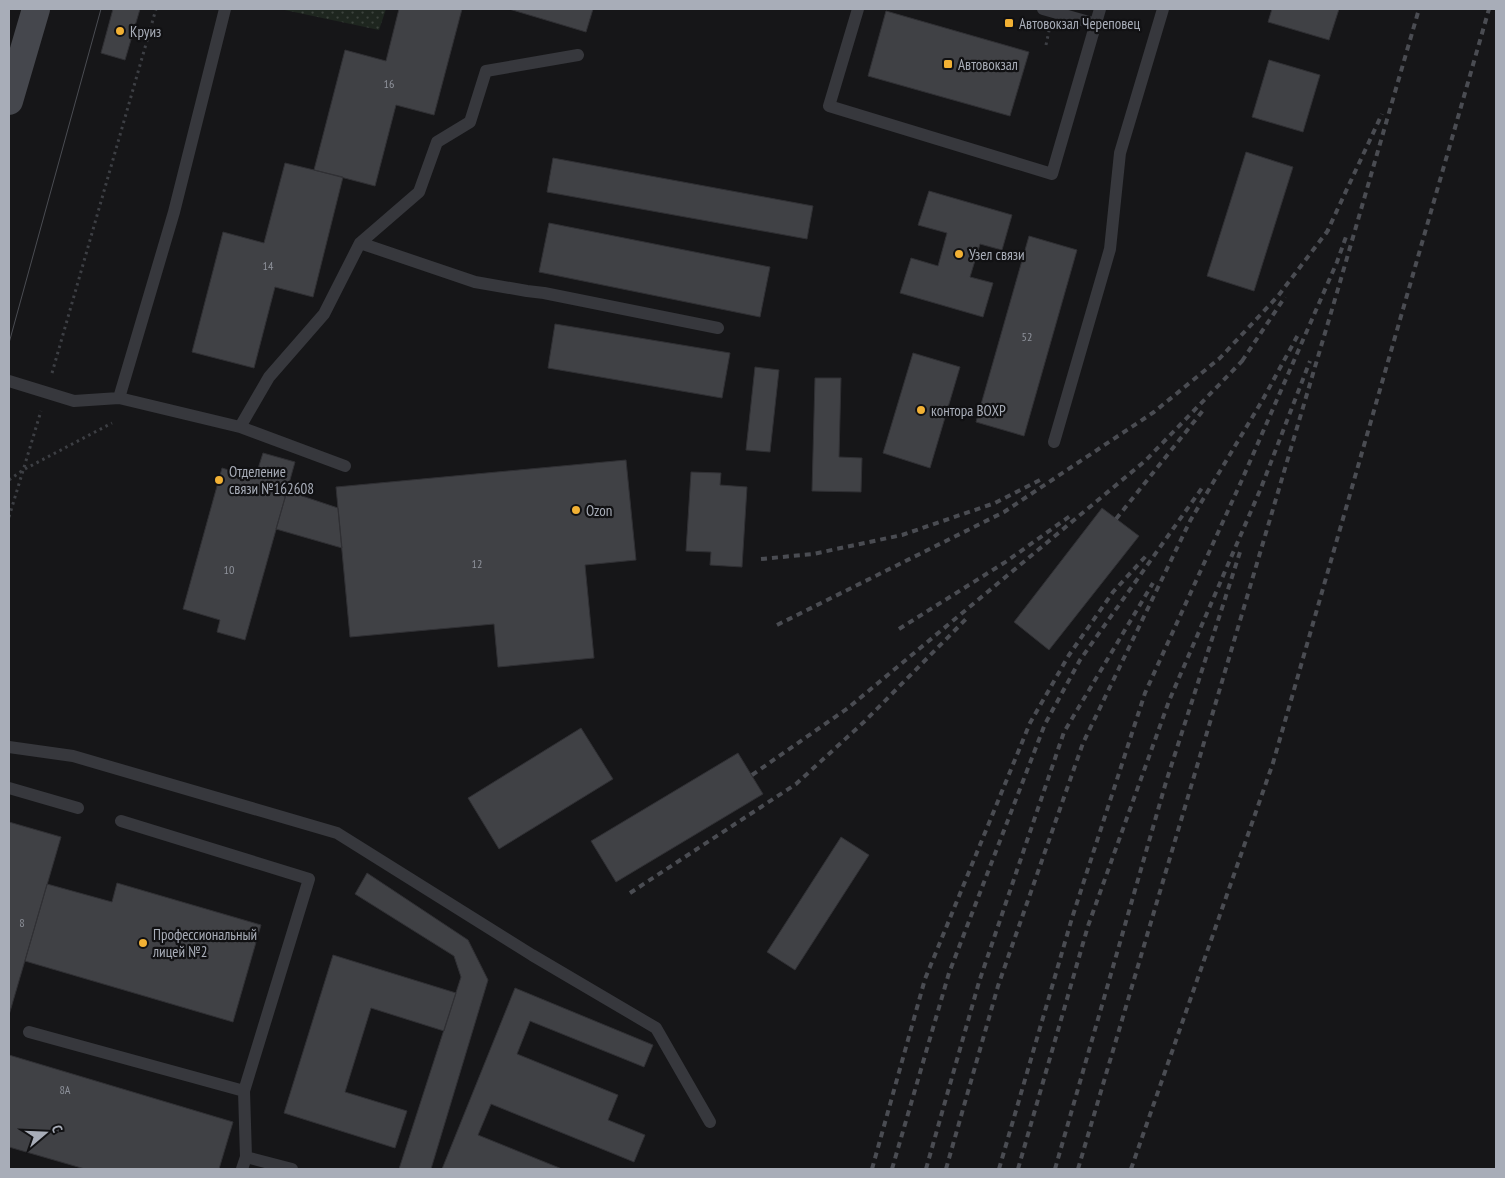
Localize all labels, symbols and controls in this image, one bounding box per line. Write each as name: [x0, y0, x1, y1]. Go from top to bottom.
place label: Автовокзал Череповец: [1019, 14, 1141, 33]
marker: Автовокзал Череповец: [1003, 17, 1015, 29]
place label: Круиз: [130, 22, 161, 41]
marker: Круиз: [114, 25, 126, 37]
place label: Автовокзал: [958, 55, 1018, 74]
marker: Автовокзал: [942, 58, 954, 70]
house number: 16: [384, 76, 394, 91]
place label: Узел связи: [969, 245, 1025, 264]
marker: Узел связи: [953, 248, 965, 260]
house number: 14: [263, 258, 274, 273]
house number: 52: [1022, 329, 1032, 344]
place label: контора ВОХР: [931, 401, 1006, 420]
marker: контора ВОХР: [915, 404, 927, 416]
place label: Отделение связи №162608: [229, 462, 314, 498]
marker: Отделение связи №162608: [213, 474, 225, 486]
place label: Ozon: [586, 501, 612, 520]
marker: Ozon: [570, 504, 582, 516]
house number: 12: [472, 556, 482, 571]
house number: 10: [224, 562, 234, 577]
house number: 8: [19, 915, 25, 930]
place label: Профессиональный лицей №2: [152, 925, 257, 961]
marker: Профессиональный лицей №2: [137, 937, 149, 949]
house number: 8А: [59, 1082, 71, 1097]
north arrow: [20, 1108, 70, 1158]
text: С: [48, 1123, 67, 1135]

